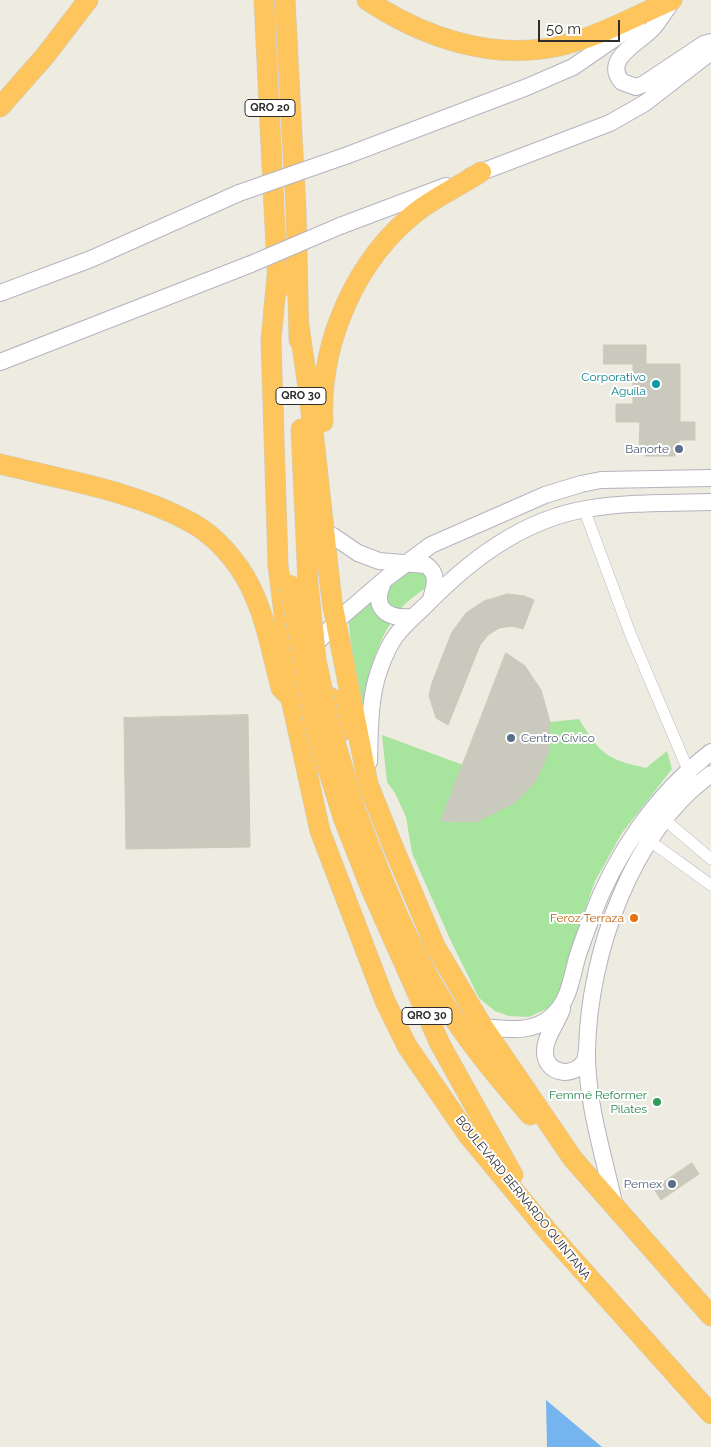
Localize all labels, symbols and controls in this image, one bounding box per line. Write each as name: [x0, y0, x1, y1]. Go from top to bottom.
scale bar: [541, 10, 624, 42]
text: 50 m: [546, 20, 581, 38]
road number: QRO 20: [245, 100, 295, 116]
place label: Corporativo Aguila: [581, 370, 646, 398]
marker: Corporativo Aguila: [650, 378, 662, 390]
road number: QRO 30: [276, 388, 326, 404]
place label: Banorte: [625, 442, 669, 456]
marker: Banorte: [673, 443, 685, 455]
place label: Centro Cívico: [521, 731, 595, 745]
marker: Centro Cívico: [505, 732, 517, 744]
place label: Feroz Terraza: [550, 911, 624, 925]
marker: Feroz Terraza: [628, 912, 640, 924]
road number: QRO 30: [402, 1008, 452, 1024]
place label: Femmé Reformer Pilates: [549, 1088, 647, 1116]
marker: Femmé Reformer Pilates: [651, 1096, 663, 1108]
street label: BOULEVARD BERNARDO QUINTANA: [452, 1113, 594, 1283]
place label: Pemex: [624, 1177, 662, 1191]
marker: Pemex: [666, 1178, 678, 1190]

